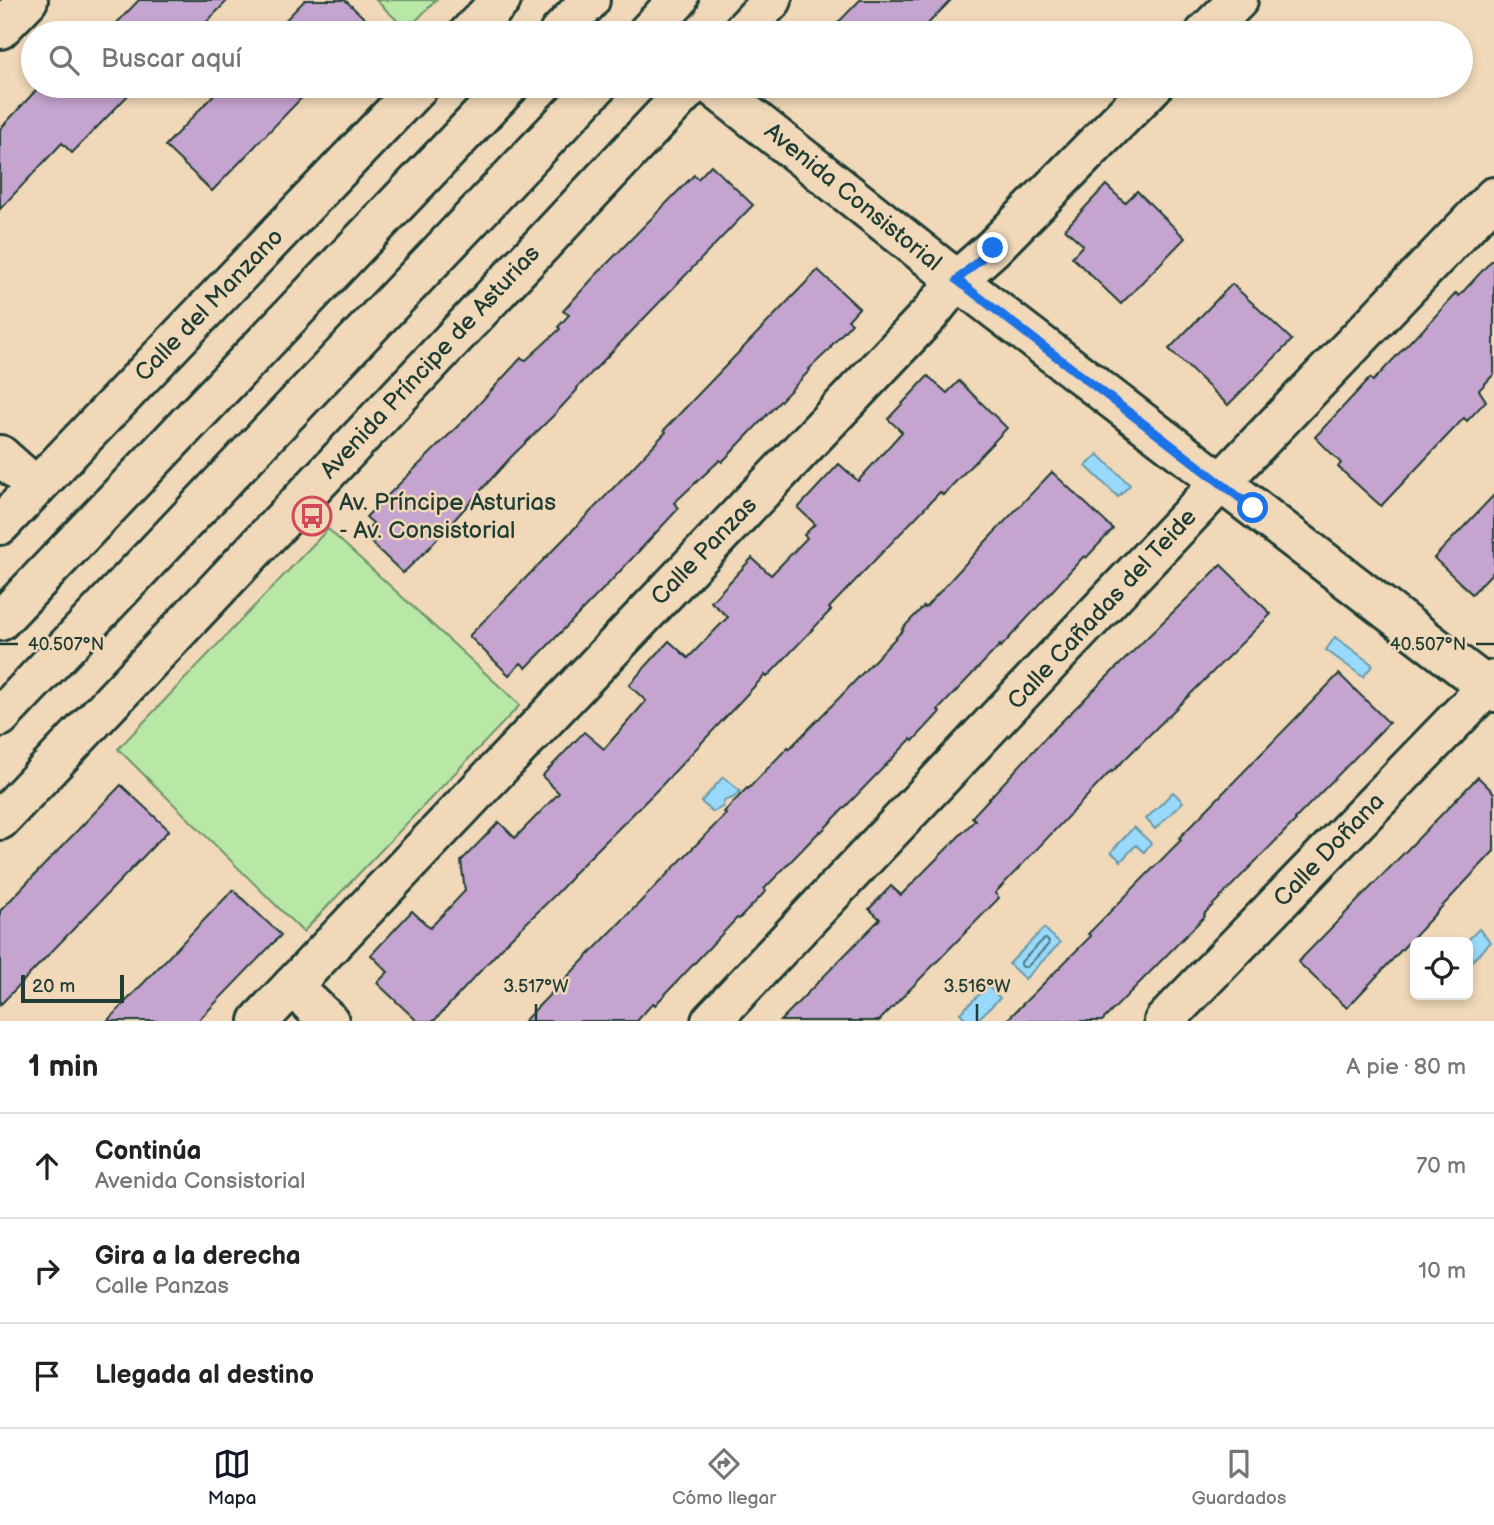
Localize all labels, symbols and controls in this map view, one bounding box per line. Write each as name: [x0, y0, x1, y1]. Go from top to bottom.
search box: [21, 21, 1473, 98]
icon: search: [45, 41, 83, 79]
text: Buscar aquí: [101, 44, 242, 75]
street label: Avenida Consistorial: [759, 117, 947, 277]
street label: Calle del Manzano: [129, 222, 289, 388]
route end: [977, 232, 1008, 263]
street label: Avenida Príncipe de Asturias: [314, 239, 546, 485]
place label: Av. Príncipe Asturias - Av. Consistorial: [339, 488, 556, 545]
street label: Calle Panzas: [645, 491, 763, 611]
route start: [1237, 492, 1268, 523]
bus stop icon: Av. Príncipe Asturias - Av. Consistorial: [291, 495, 333, 537]
street label: Calle Cañadas del Teide: [1001, 502, 1203, 716]
text: 40.507°N: [28, 634, 104, 655]
text: 40.507°N: [1390, 634, 1466, 655]
street label: Calle Doñana: [1268, 787, 1390, 913]
map controls: [1410, 937, 1473, 1000]
button: locate: [1410, 937, 1473, 1000]
scale bar: [21, 972, 124, 1004]
text: 20 m: [32, 975, 75, 998]
text: 3.517°W: [503, 976, 569, 997]
text: 3.516°W: [943, 976, 1011, 997]
text: 1 min: [28, 1049, 98, 1085]
text: A pie · 80 m: [1346, 1053, 1466, 1081]
text: Continúa: [95, 1136, 202, 1167]
icon: ahead: [28, 1147, 66, 1185]
text: 70 m: [1416, 1152, 1466, 1180]
text: Avenida Consistorial: [95, 1167, 305, 1195]
text: Gira a la derecha: [95, 1241, 301, 1272]
icon: right: [28, 1252, 66, 1290]
text: 10 m: [1418, 1257, 1466, 1285]
text: Calle Panzas: [95, 1272, 229, 1300]
icon: arrive: [28, 1357, 66, 1395]
text: Llegada al destino: [95, 1360, 314, 1391]
tab: Mapa: [208, 1445, 257, 1510]
tab: Cómo llegar: [672, 1445, 776, 1510]
tab: Guardados: [1192, 1445, 1286, 1510]

